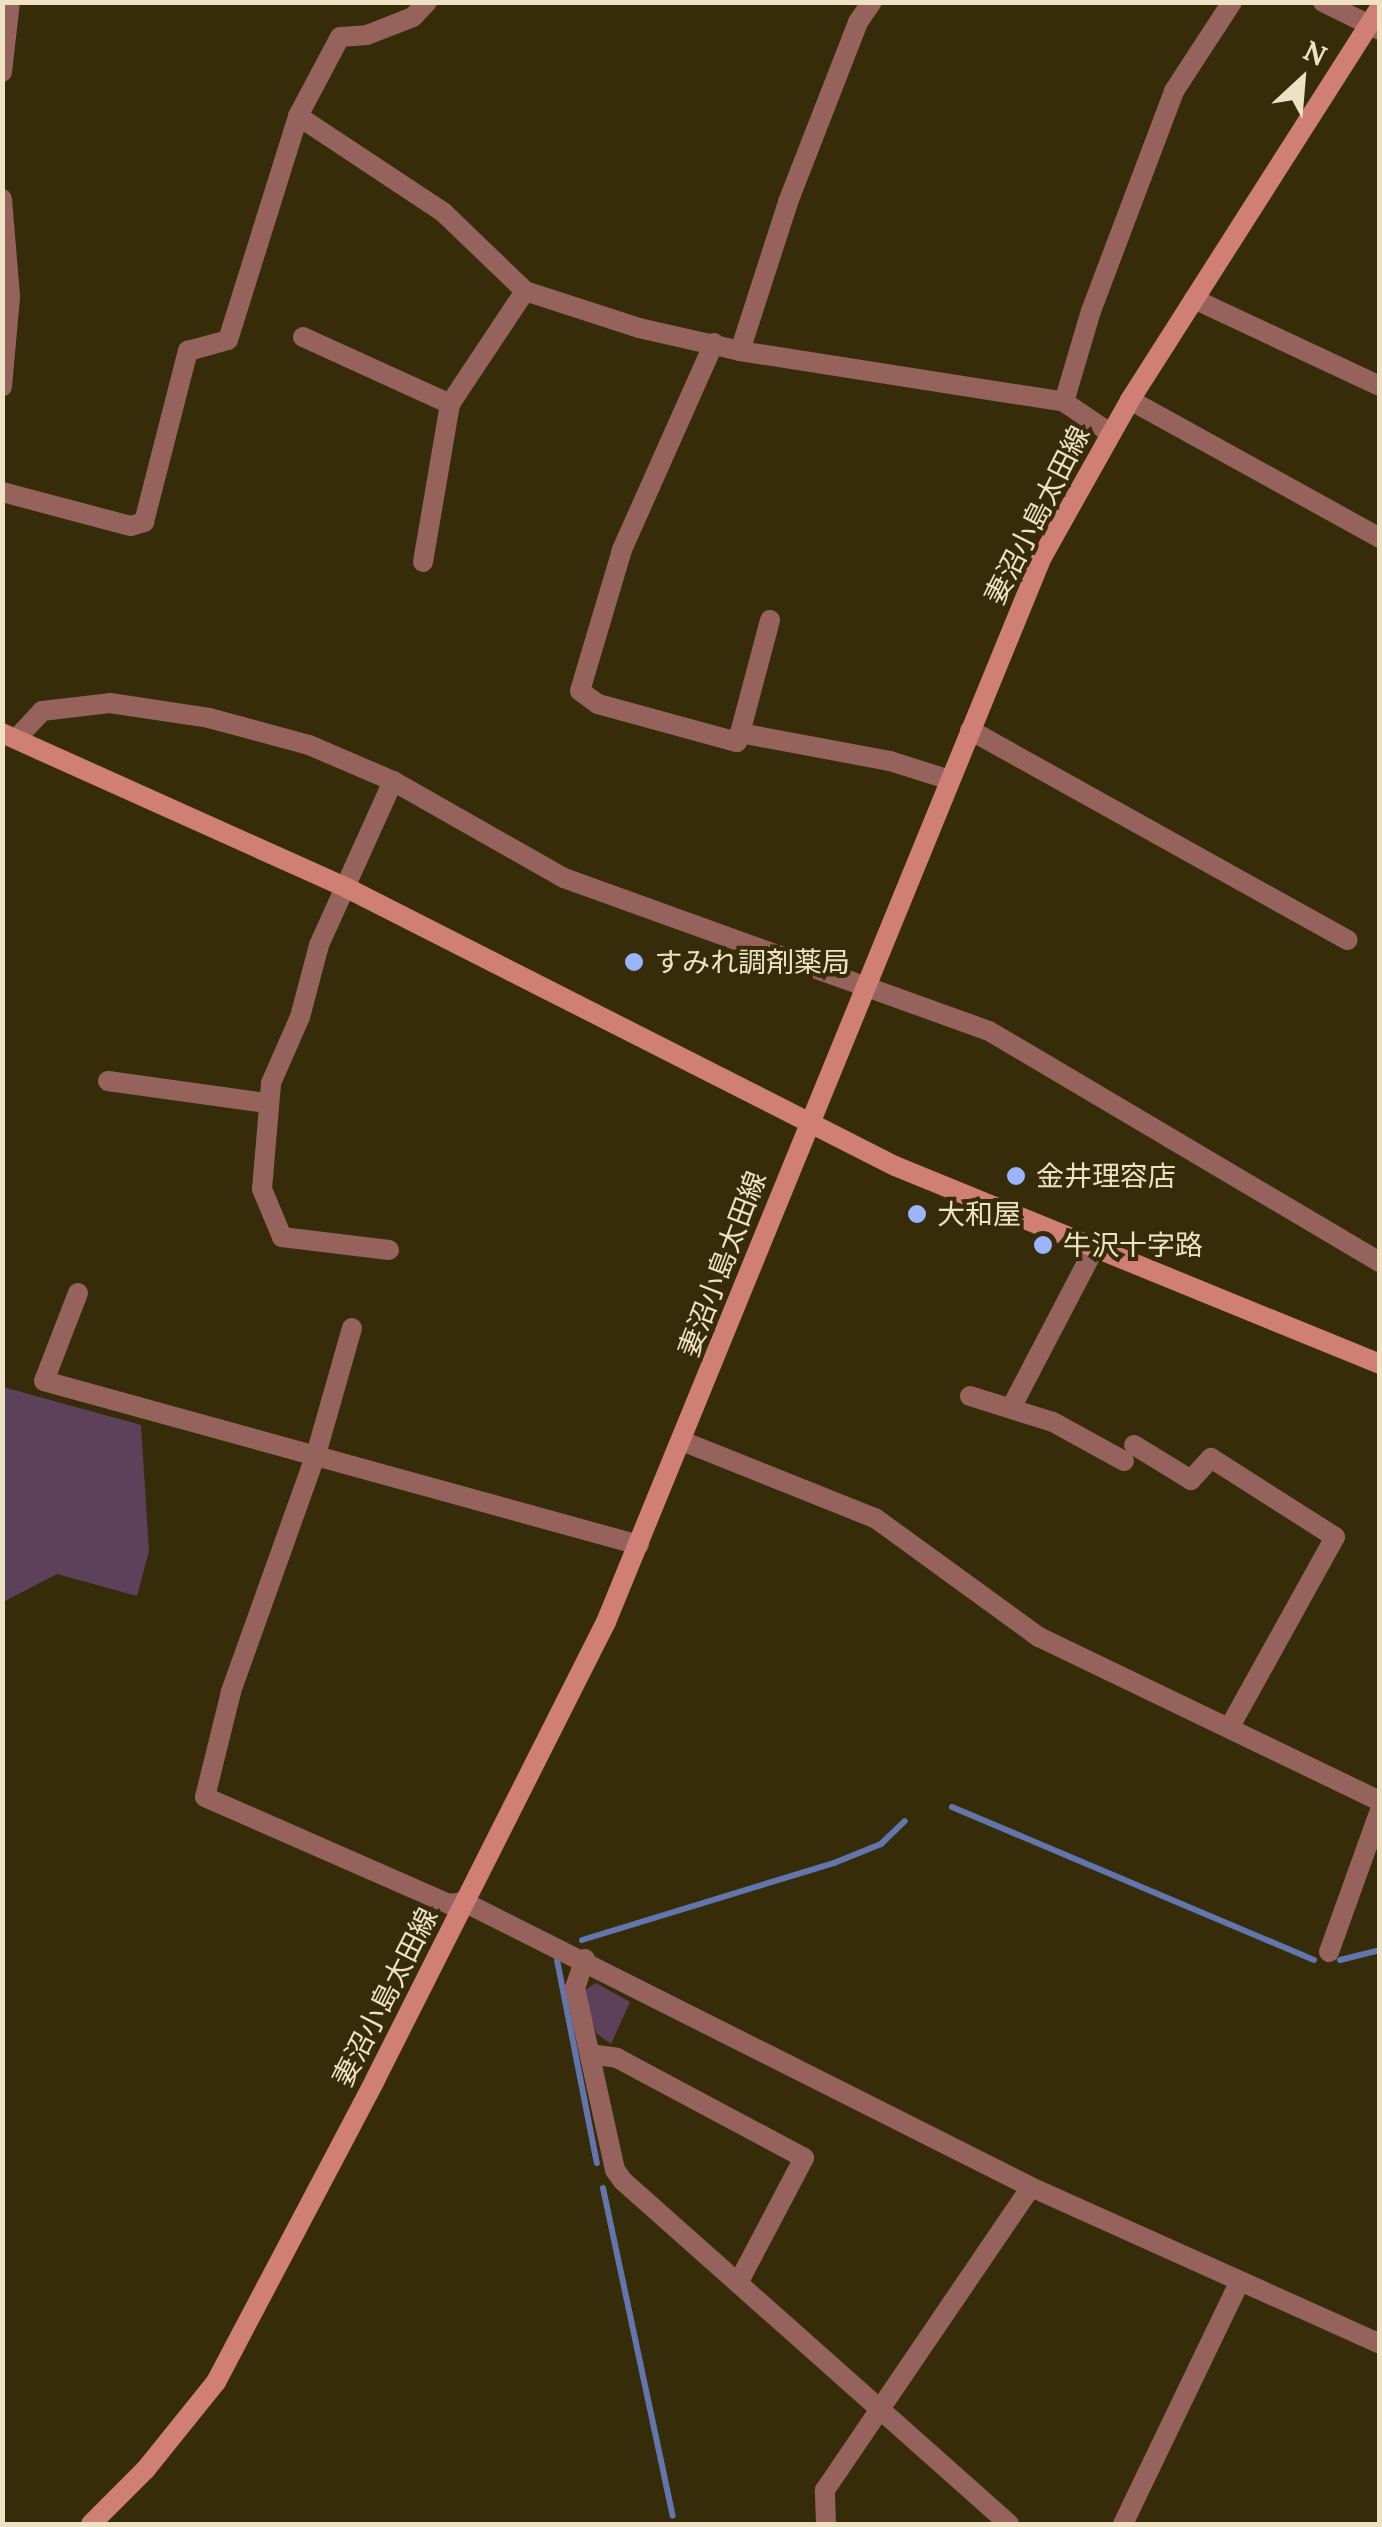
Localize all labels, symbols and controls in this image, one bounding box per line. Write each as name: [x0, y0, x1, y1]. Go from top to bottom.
north arrow: [1252, 30, 1352, 130]
text: N: [1298, 32, 1333, 74]
street label: 妻沼小島太田線: [978, 420, 1096, 610]
place label: すみれ調剤薬局: [654, 945, 850, 979]
marker: すみれ調剤薬局: [623, 951, 645, 973]
place label: 金井理容店: [1036, 1159, 1176, 1193]
marker: 金井理容店: [1005, 1165, 1027, 1187]
street label: 妻沼小島太田線: [671, 1166, 773, 1362]
place label: 大和屋: [937, 1197, 1021, 1231]
marker: 大和屋: [906, 1203, 928, 1225]
place label: 牛沢十字路: [1063, 1228, 1203, 1262]
marker: 牛沢十字路: [1032, 1234, 1054, 1256]
street label: 妻沼小島太田線: [326, 1902, 444, 2092]

